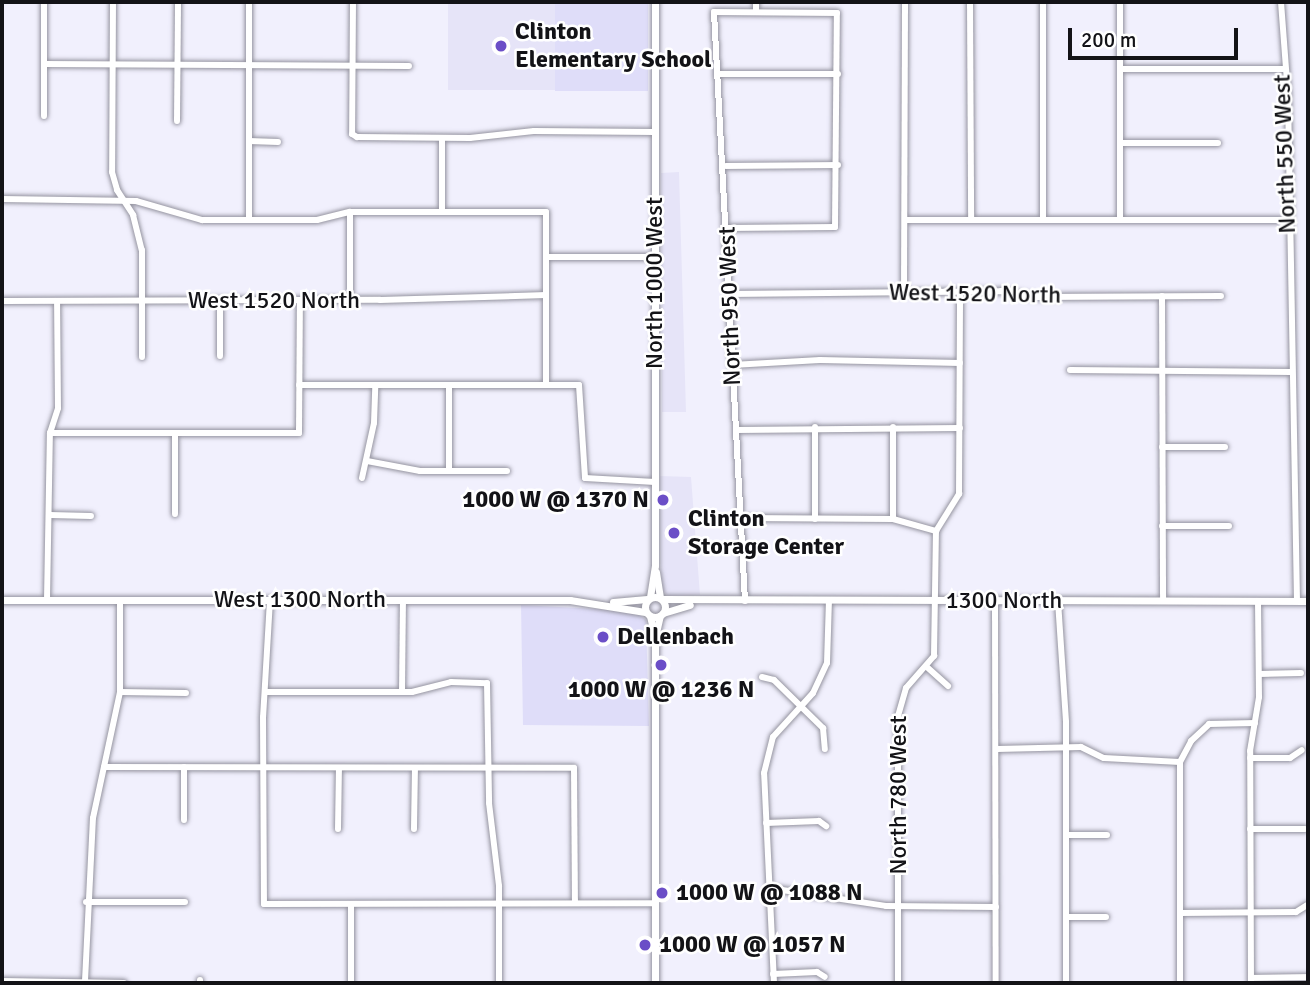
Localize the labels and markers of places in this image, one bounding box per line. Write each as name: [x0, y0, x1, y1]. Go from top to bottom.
place label: Clinton Elementary School: [515, 18, 712, 74]
marker: Clinton Elementary School: [493, 38, 509, 54]
place label: 1000 W @ 1370 N: [462, 486, 649, 514]
marker: 1000 W @ 1370 N: [655, 492, 671, 508]
place label: Clinton Storage Center: [688, 505, 844, 561]
marker: Clinton Storage Center: [666, 525, 682, 541]
place label: Dellenbach: [617, 623, 734, 651]
marker: Dellenbach: [595, 629, 611, 645]
marker: 1000 W @ 1236 N: [653, 657, 669, 673]
place label: 1000 W @ 1236 N: [568, 676, 754, 704]
place label: 1000 W @ 1088 N: [676, 879, 863, 907]
marker: 1000 W @ 1088 N: [654, 885, 670, 901]
place label: 1000 W @ 1057 N: [659, 931, 846, 959]
marker: 1000 W @ 1057 N: [637, 937, 653, 953]

